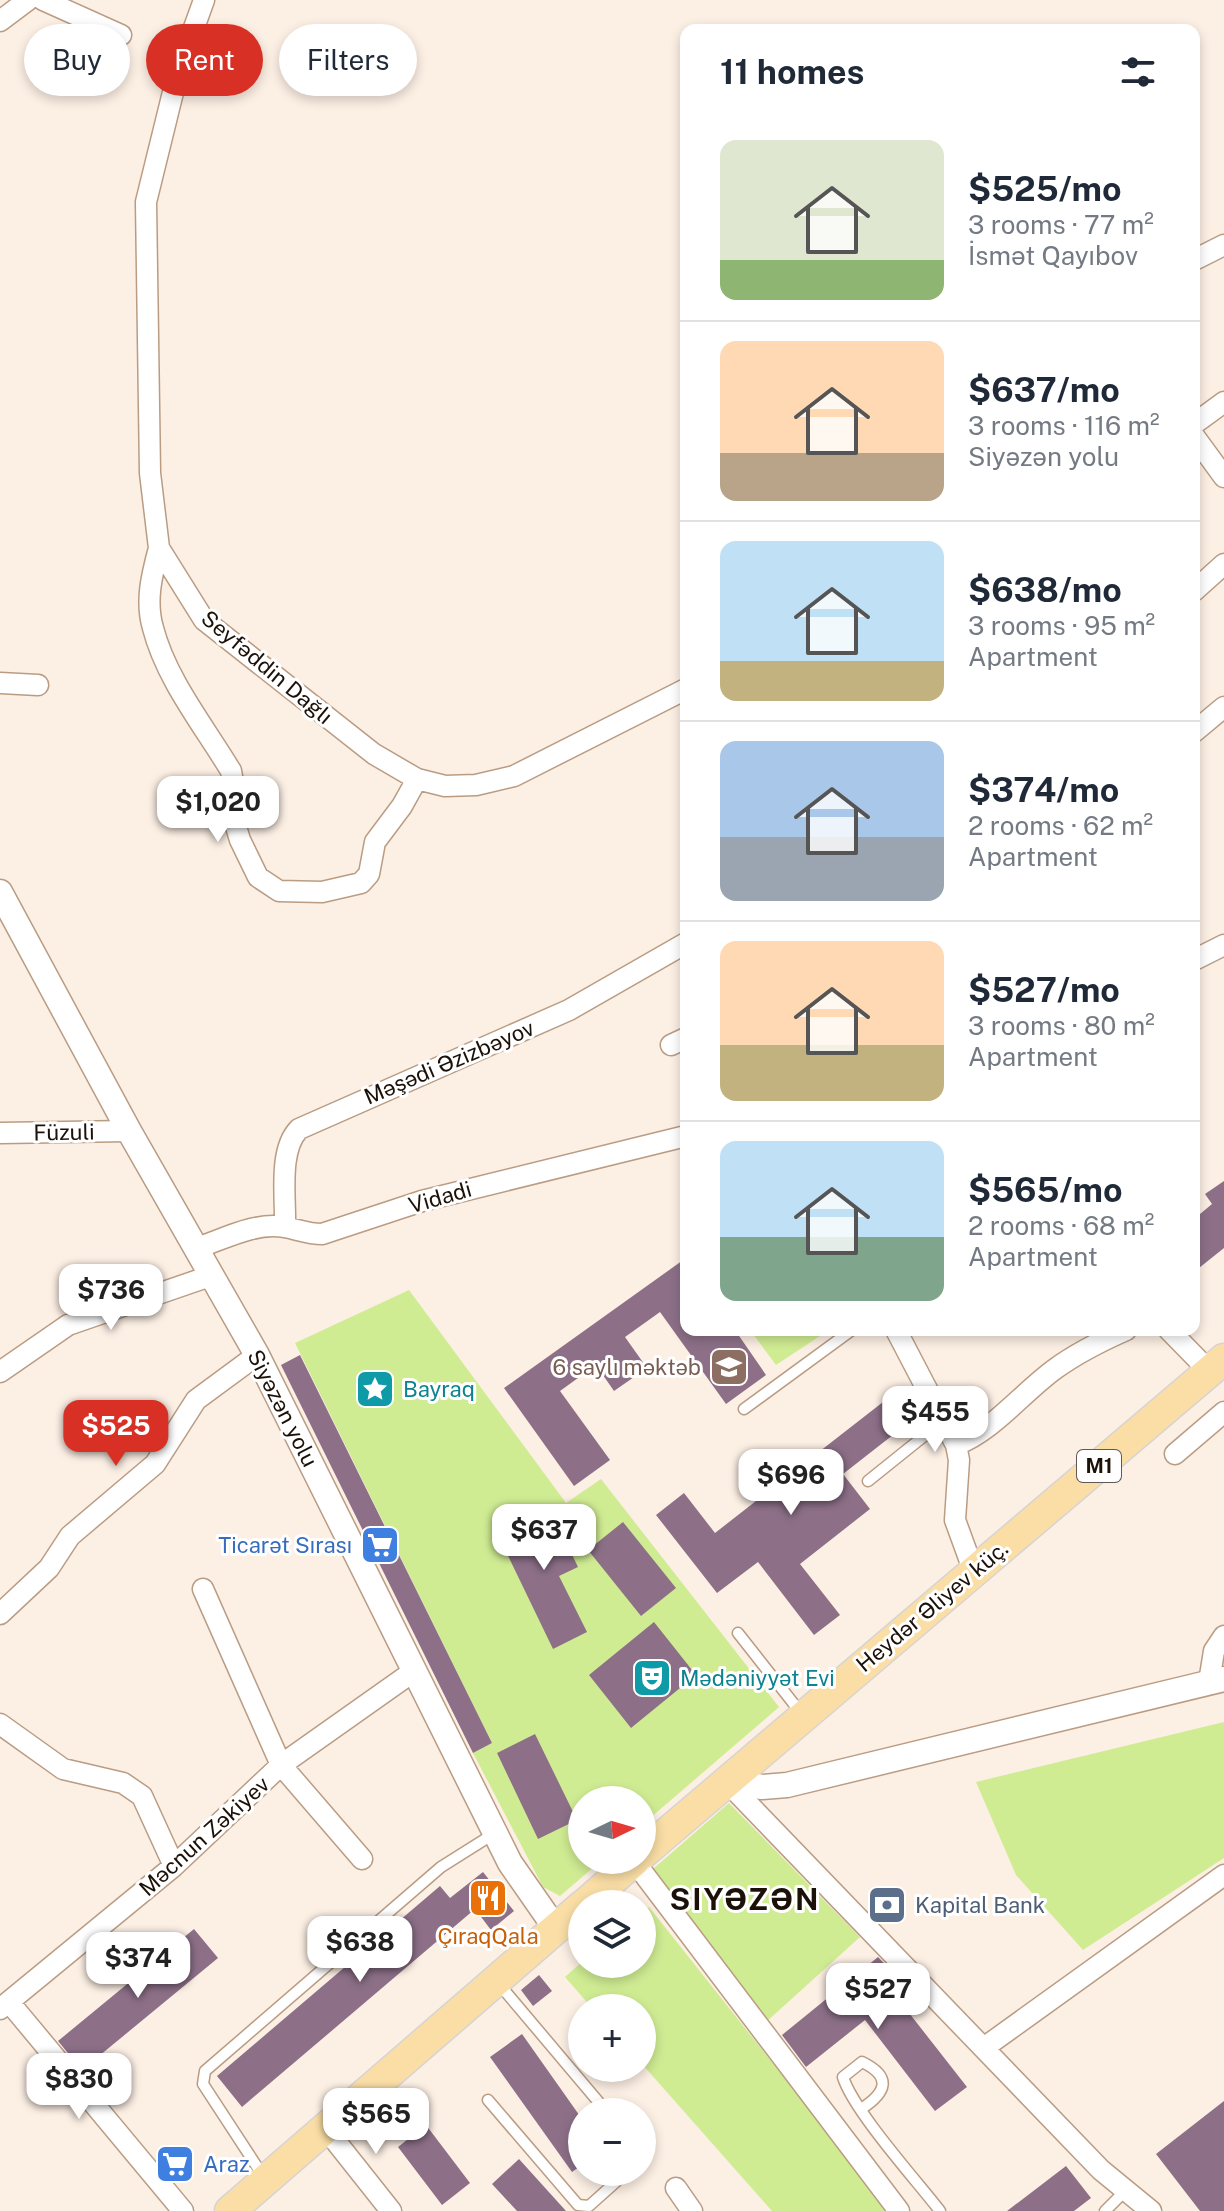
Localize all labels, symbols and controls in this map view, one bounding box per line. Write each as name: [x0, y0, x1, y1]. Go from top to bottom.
chip: Buy: [24, 24, 130, 96]
chip: Rent: [146, 24, 263, 96]
chip: Filters: [279, 24, 417, 96]
icon: filters: [1116, 50, 1160, 94]
text: 11 homes: [720, 52, 864, 92]
text: $525/mo: [968, 169, 1122, 209]
icon: home: [784, 172, 880, 268]
text: 3 rooms · 77 m²: [968, 209, 1154, 240]
text: İsmət Qayıbov: [968, 240, 1138, 271]
text: $637/mo: [968, 370, 1120, 410]
icon: home: [784, 373, 880, 469]
text: 3 rooms · 116 m²: [968, 410, 1160, 441]
text: Siyəzən yolu: [968, 441, 1119, 472]
text: $638/mo: [968, 570, 1122, 610]
icon: home: [784, 573, 880, 669]
street label: Seyfəddin Dağlı: [196, 605, 338, 729]
text: 3 rooms · 95 m²: [968, 610, 1155, 641]
text: Apartment: [968, 641, 1098, 672]
text: $374/mo: [968, 770, 1119, 810]
icon: home: [784, 773, 880, 869]
pin: $1,020: [153, 776, 283, 844]
text: $1,020: [175, 786, 261, 817]
text: 2 rooms · 62 m²: [968, 810, 1153, 841]
text: Apartment: [968, 841, 1098, 872]
text: $527/mo: [968, 970, 1120, 1010]
icon: home: [784, 973, 880, 1069]
text: 3 rooms · 80 m²: [968, 1010, 1155, 1041]
street label: Məşədi Əzizbəyov: [360, 1014, 538, 1110]
text: Apartment: [968, 1041, 1098, 1072]
street label: Füzuli: [33, 1118, 95, 1146]
text: $565/mo: [968, 1170, 1122, 1210]
icon: home: [784, 1173, 880, 1269]
street label: Vidadi: [406, 1176, 474, 1218]
text: 2 rooms · 68 m²: [968, 1210, 1154, 1241]
text: Apartment: [968, 1241, 1098, 1272]
pin: $736: [64, 1264, 158, 1332]
text: $736: [77, 1274, 145, 1305]
street label: Siyəzən yolu: [242, 1345, 324, 1471]
school or university icon: 6 saylı məktəb: [708, 1346, 750, 1388]
place label: 6 saylı məktəb: [553, 1354, 701, 1380]
place icon: Bayraq: [354, 1368, 396, 1410]
place label: Bayraq: [403, 1376, 475, 1402]
pin: $455: [888, 1386, 982, 1454]
text: $455: [900, 1396, 970, 1427]
pin: $525: [69, 1400, 163, 1468]
text: $525: [81, 1410, 151, 1441]
pin: $696: [744, 1449, 838, 1517]
road number: M1: [1077, 1450, 1121, 1482]
text: $696: [756, 1459, 826, 1490]
pin: $637: [497, 1504, 591, 1572]
text: $637: [510, 1514, 578, 1545]
supermarket icon: Ticarət Sırası: [359, 1524, 401, 1566]
place label: Ticarət Sırası: [218, 1532, 352, 1558]
street label: Heydər Əliyev küç.: [851, 1535, 1013, 1677]
theatre icon: Mədəniyyət Evi: [631, 1657, 673, 1699]
place label: Mədəniyyət Evi: [680, 1665, 835, 1691]
street label: Məcnun Zəkiyev: [134, 1771, 274, 1901]
north arrow: [568, 1786, 656, 1874]
map controls: [568, 1786, 656, 2186]
restaurant icon: ÇıraqQala: [467, 1877, 509, 1919]
district label: SIYƏZƏN: [670, 1881, 820, 1917]
bank icon: Kapital Bank: [866, 1884, 908, 1926]
button: layers: [568, 1890, 656, 1978]
place label: Kapital Bank: [915, 1892, 1045, 1918]
pin: $638: [313, 1916, 407, 1984]
place label: ÇıraqQala: [437, 1923, 539, 1949]
text: $638: [325, 1926, 395, 1957]
pin: $374: [91, 1932, 185, 2000]
text: $374: [104, 1942, 172, 1973]
pin: $527: [831, 1963, 925, 2031]
text: $527: [844, 1973, 912, 2004]
button: +: [568, 1994, 656, 2082]
pin: $830: [32, 2053, 126, 2121]
text: $830: [44, 2063, 114, 2094]
pin: $565: [329, 2088, 423, 2156]
text: $565: [341, 2098, 411, 2129]
button: −: [568, 2098, 656, 2186]
supermarket icon: Araz: [154, 2143, 196, 2185]
place label: Araz: [203, 2151, 250, 2177]

